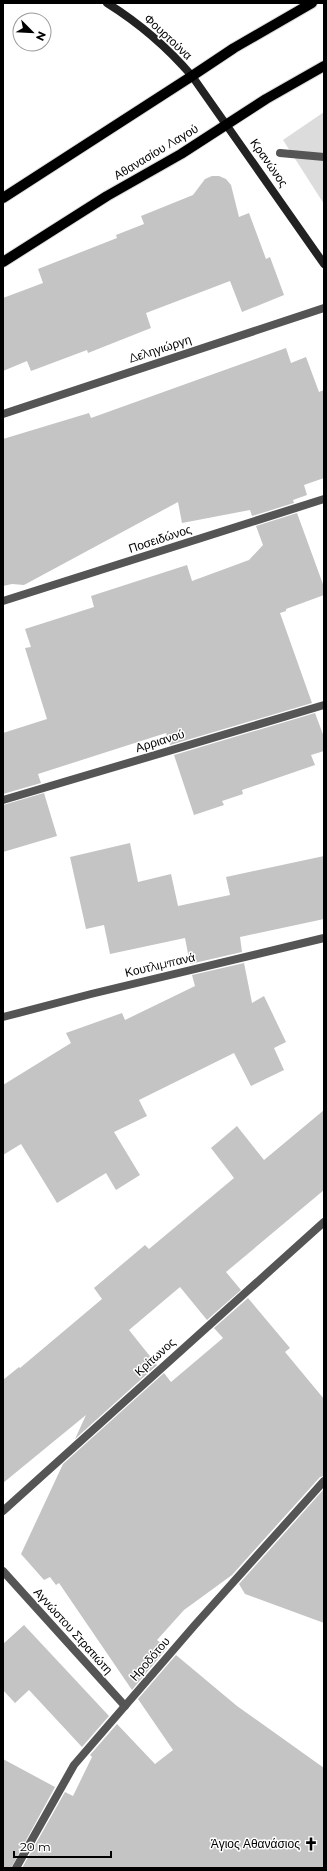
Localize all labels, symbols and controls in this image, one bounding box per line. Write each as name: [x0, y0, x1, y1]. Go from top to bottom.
street label: Φουρτούνα: [141, 11, 196, 63]
north arrow: [12, 12, 52, 52]
text: N: [33, 29, 49, 43]
street label: Αθανασίου Λαγού: [111, 121, 201, 183]
street label: Κρανώνος: [247, 136, 292, 190]
street label: Δεληγιώργη: [127, 331, 193, 366]
street label: Ποσειδώνος: [126, 521, 193, 556]
street label: Αρριανού: [134, 726, 186, 755]
street label: Κουτλιμπανά: [123, 949, 197, 980]
street label: Κρίτωνος: [131, 1334, 178, 1379]
street label: Αγνώστου Στρατιώτη: [31, 1584, 116, 1677]
street label: Ηροδότου: [127, 1634, 173, 1684]
scale bar: [14, 1833, 111, 1859]
place label: Άγιος Αθανάσιος: [211, 1836, 300, 1851]
church icon: Άγιος Αθανάσιος: [303, 1836, 319, 1852]
text: 20 m: [20, 1839, 51, 1854]

